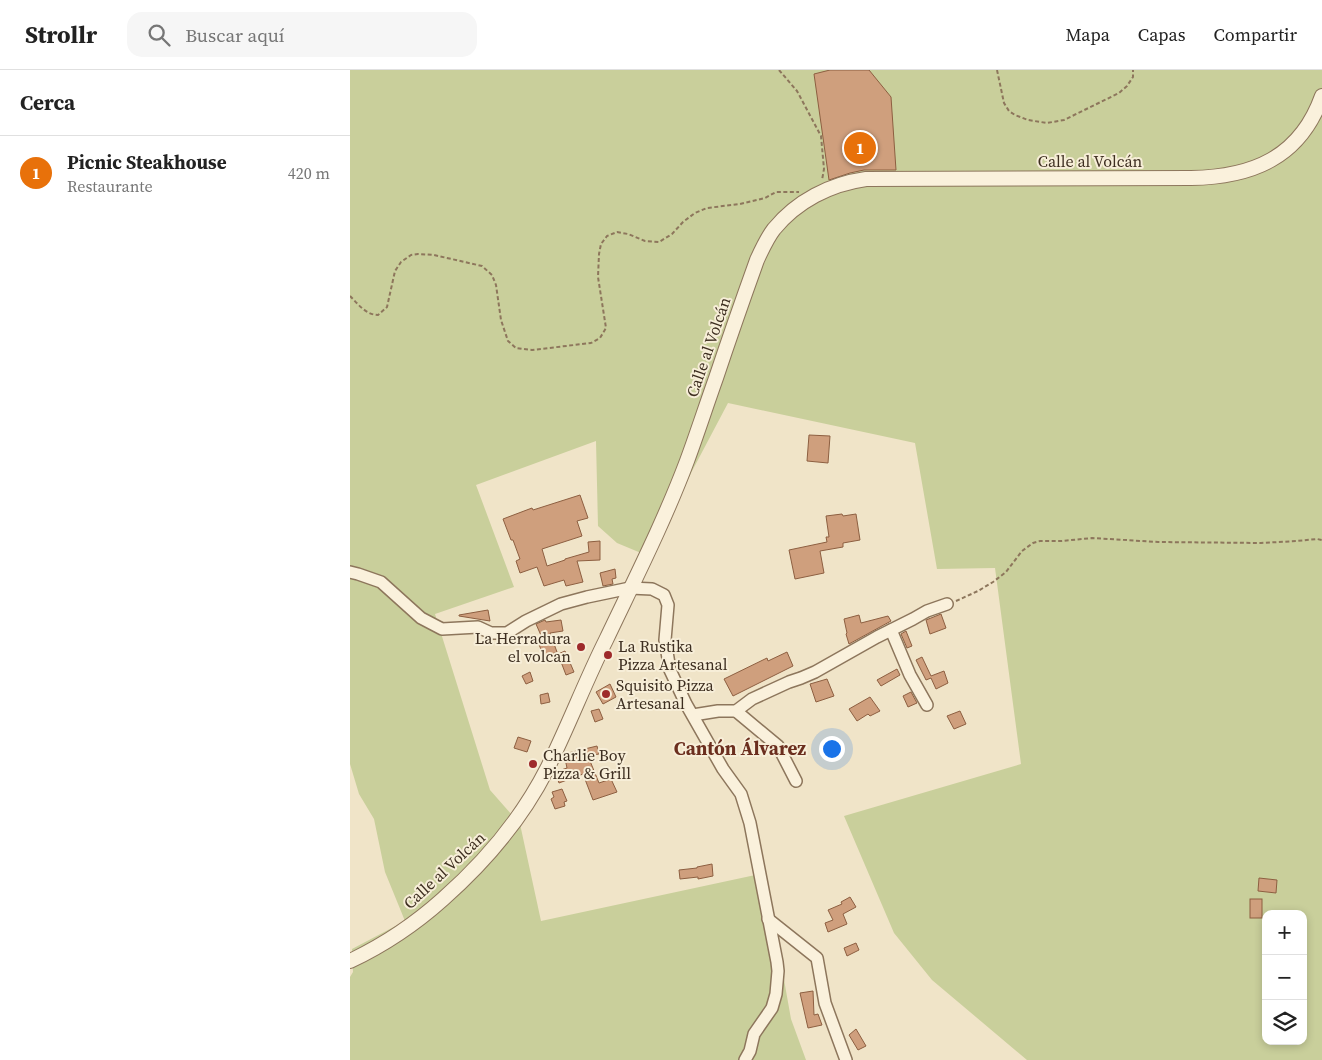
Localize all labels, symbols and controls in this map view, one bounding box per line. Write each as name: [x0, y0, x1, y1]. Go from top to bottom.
search box: [127, 12, 477, 57]
text: Strollr: [25, 18, 97, 51]
icon: search: [145, 21, 173, 49]
text: Buscar aquí: [185, 22, 284, 48]
text: Mapa: [1065, 22, 1110, 47]
text: Capas: [1138, 22, 1185, 47]
text: Compartir: [1213, 22, 1297, 47]
text: Cerca: [20, 88, 75, 117]
pin: 1: [844, 129, 876, 167]
text: Picnic Steakhouse: [67, 149, 227, 175]
street label: Calle al Volcán: [1038, 150, 1143, 172]
text: 1: [32, 162, 40, 184]
text: 420 m: [288, 162, 330, 184]
text: Restaurante: [67, 175, 153, 197]
street label: Calle al Volcán: [681, 294, 735, 400]
place label: La Herradura el volcan: [475, 627, 572, 667]
place label: La Rustika Pizza Artesanal: [618, 635, 728, 675]
marker: La Herradura el volcan: [575, 641, 587, 653]
marker: La Rustika Pizza Artesanal: [602, 649, 614, 661]
place label: Squisito Pizza Artesanal: [616, 674, 715, 714]
marker: Squisito Pizza Artesanal: [600, 688, 612, 700]
district label: Cantón Álvarez: [674, 735, 806, 761]
your location: [819, 736, 845, 762]
place label: Charlie Boy Pizza & Grill: [543, 744, 631, 784]
marker: Charlie Boy Pizza & Grill: [527, 758, 539, 770]
street label: Calle al Volcán: [398, 826, 490, 914]
map controls: [1262, 910, 1307, 1045]
button: +: [1262, 910, 1307, 955]
button: −: [1262, 955, 1307, 1000]
button: layers: [1262, 1000, 1307, 1045]

